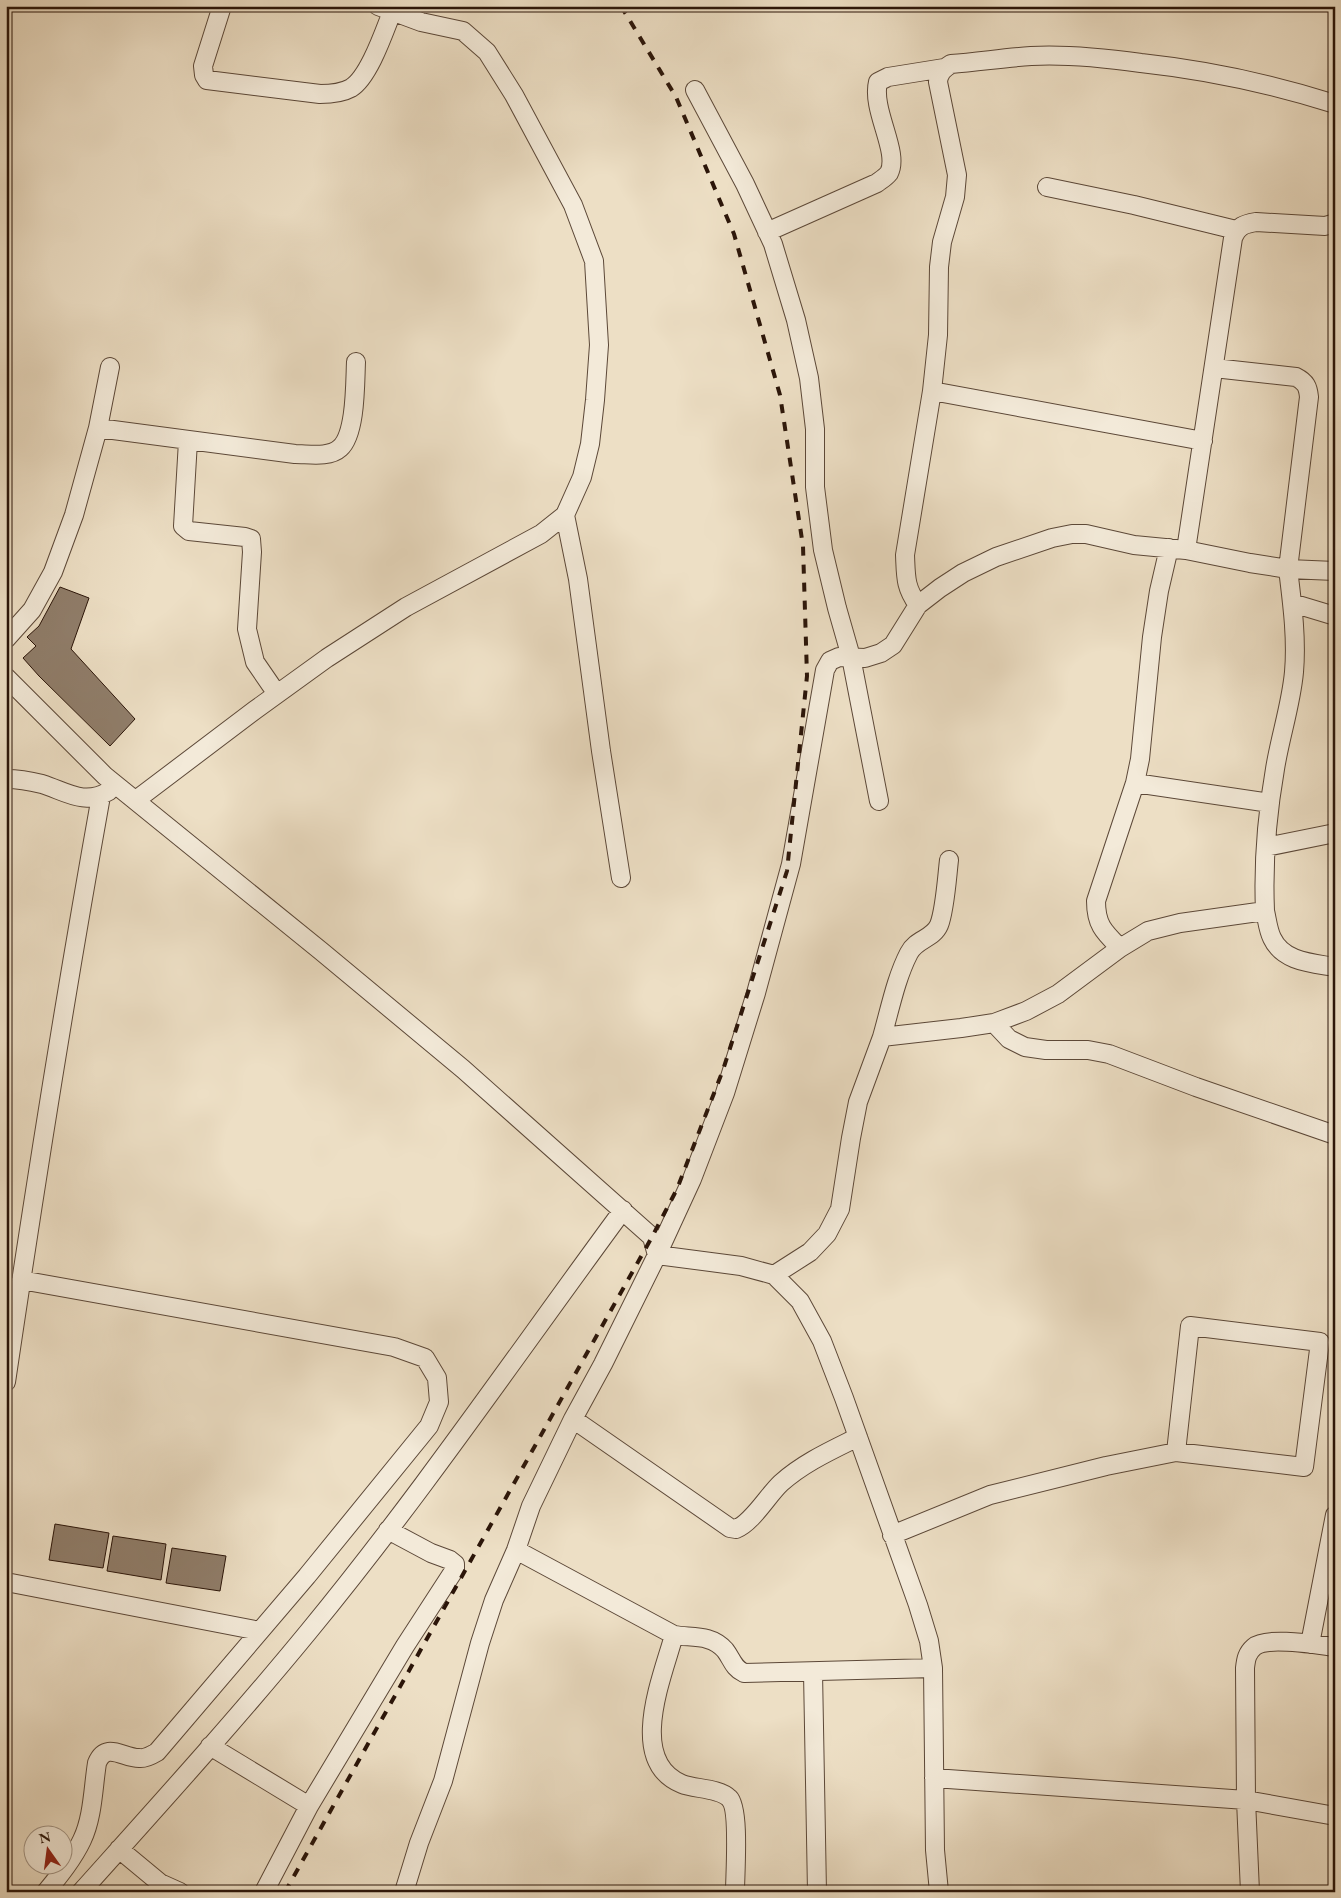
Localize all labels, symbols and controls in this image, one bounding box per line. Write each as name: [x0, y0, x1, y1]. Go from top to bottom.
north arrow: [22, 1826, 72, 1876]
text: N: [37, 1827, 53, 1847]

